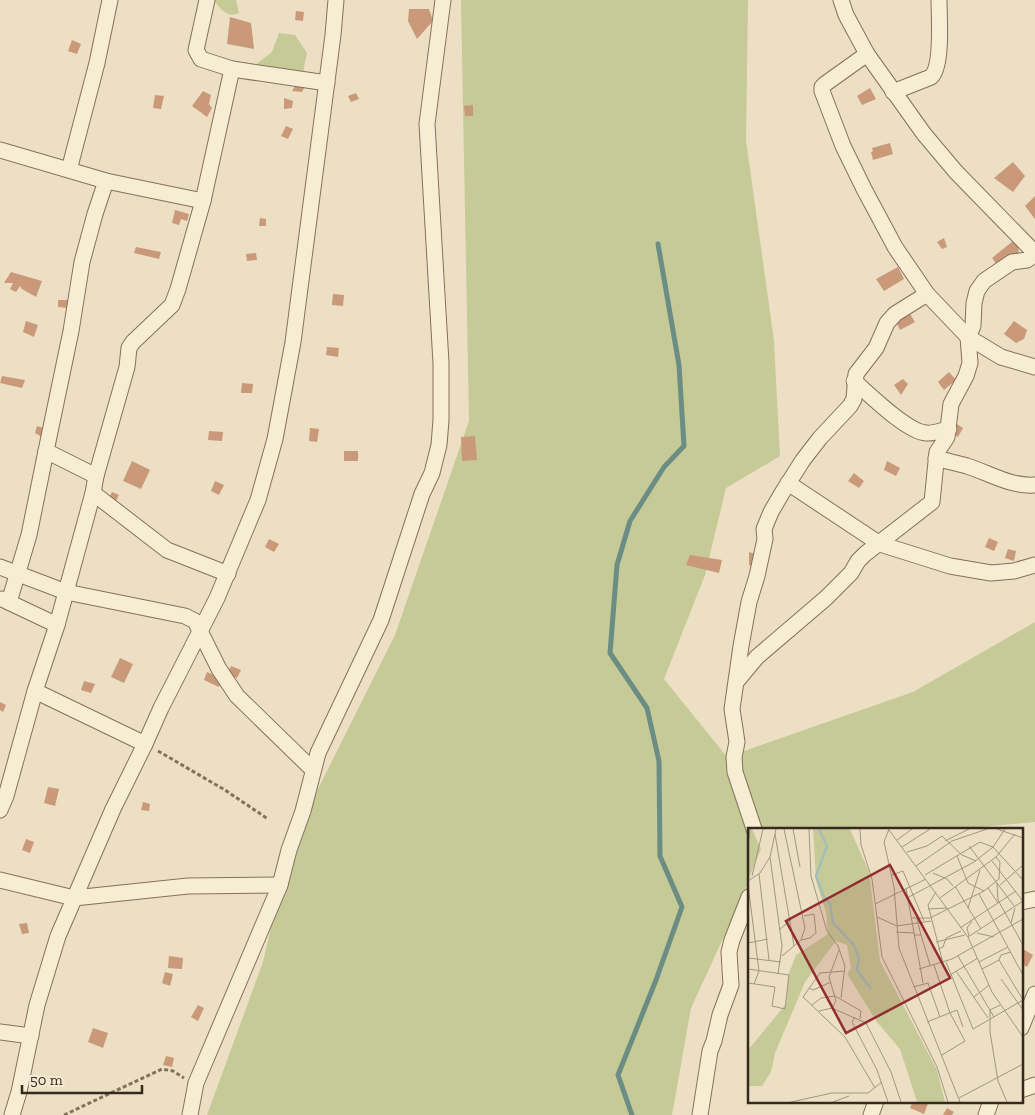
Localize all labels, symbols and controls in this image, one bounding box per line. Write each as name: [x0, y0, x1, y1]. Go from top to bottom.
inset map: [748, 828, 1022, 1102]
scale bar: [22, 1062, 142, 1094]
text: 50 m: [30, 1071, 63, 1089]

